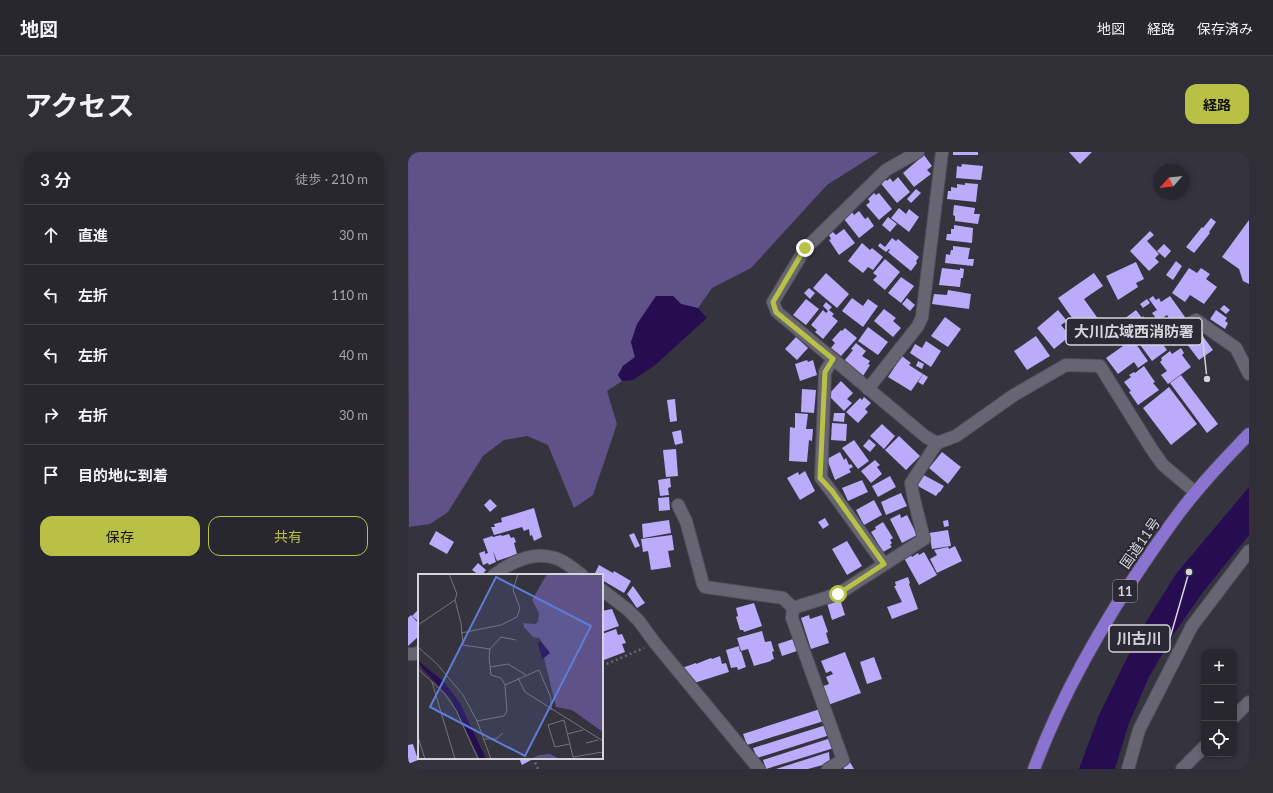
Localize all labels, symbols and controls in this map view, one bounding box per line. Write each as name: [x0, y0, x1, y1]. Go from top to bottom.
text: 地図: [20, 17, 58, 40]
text: 地図: [1097, 20, 1125, 37]
text: 経路: [1147, 20, 1175, 37]
text: 保存済み: [1197, 20, 1253, 37]
button: 経路: [1185, 84, 1249, 124]
text: アクセス: [24, 88, 135, 122]
north arrow: [1153, 164, 1189, 200]
text: 3 分: [40, 169, 71, 190]
text: 徒歩 · 210 m: [295, 171, 368, 187]
icon: ahead: [40, 224, 62, 246]
text: 直進: [78, 226, 108, 244]
text: 30 m: [339, 227, 368, 243]
route end: [796, 239, 814, 257]
icon: left: [40, 284, 62, 306]
text: 左折: [78, 286, 108, 304]
text: 110 m: [331, 287, 368, 303]
callout: 大川広域西消防署: [1066, 318, 1202, 345]
text: 大川広域西消防署: [1074, 322, 1194, 340]
icon: left: [40, 344, 62, 366]
text: 左折: [78, 346, 108, 364]
text: 40 m: [339, 347, 368, 363]
icon: right: [40, 404, 62, 426]
text: 右折: [78, 406, 108, 424]
text: 30 m: [339, 407, 368, 423]
icon: arrive: [40, 464, 62, 486]
text: 目的地に到着: [78, 466, 168, 484]
street label: 国道11号: [1116, 514, 1163, 571]
button: 保存: [40, 516, 200, 556]
button: 共有: [208, 516, 368, 556]
inset map: [418, 574, 603, 759]
road number: 11: [1113, 580, 1137, 602]
route start: [829, 585, 847, 603]
callout: 川古川: [1109, 625, 1170, 652]
text: 川古川: [1116, 629, 1162, 647]
map controls: [1201, 649, 1237, 757]
button: +: [1201, 649, 1237, 685]
button: −: [1201, 685, 1237, 721]
button: locate: [1201, 721, 1237, 757]

